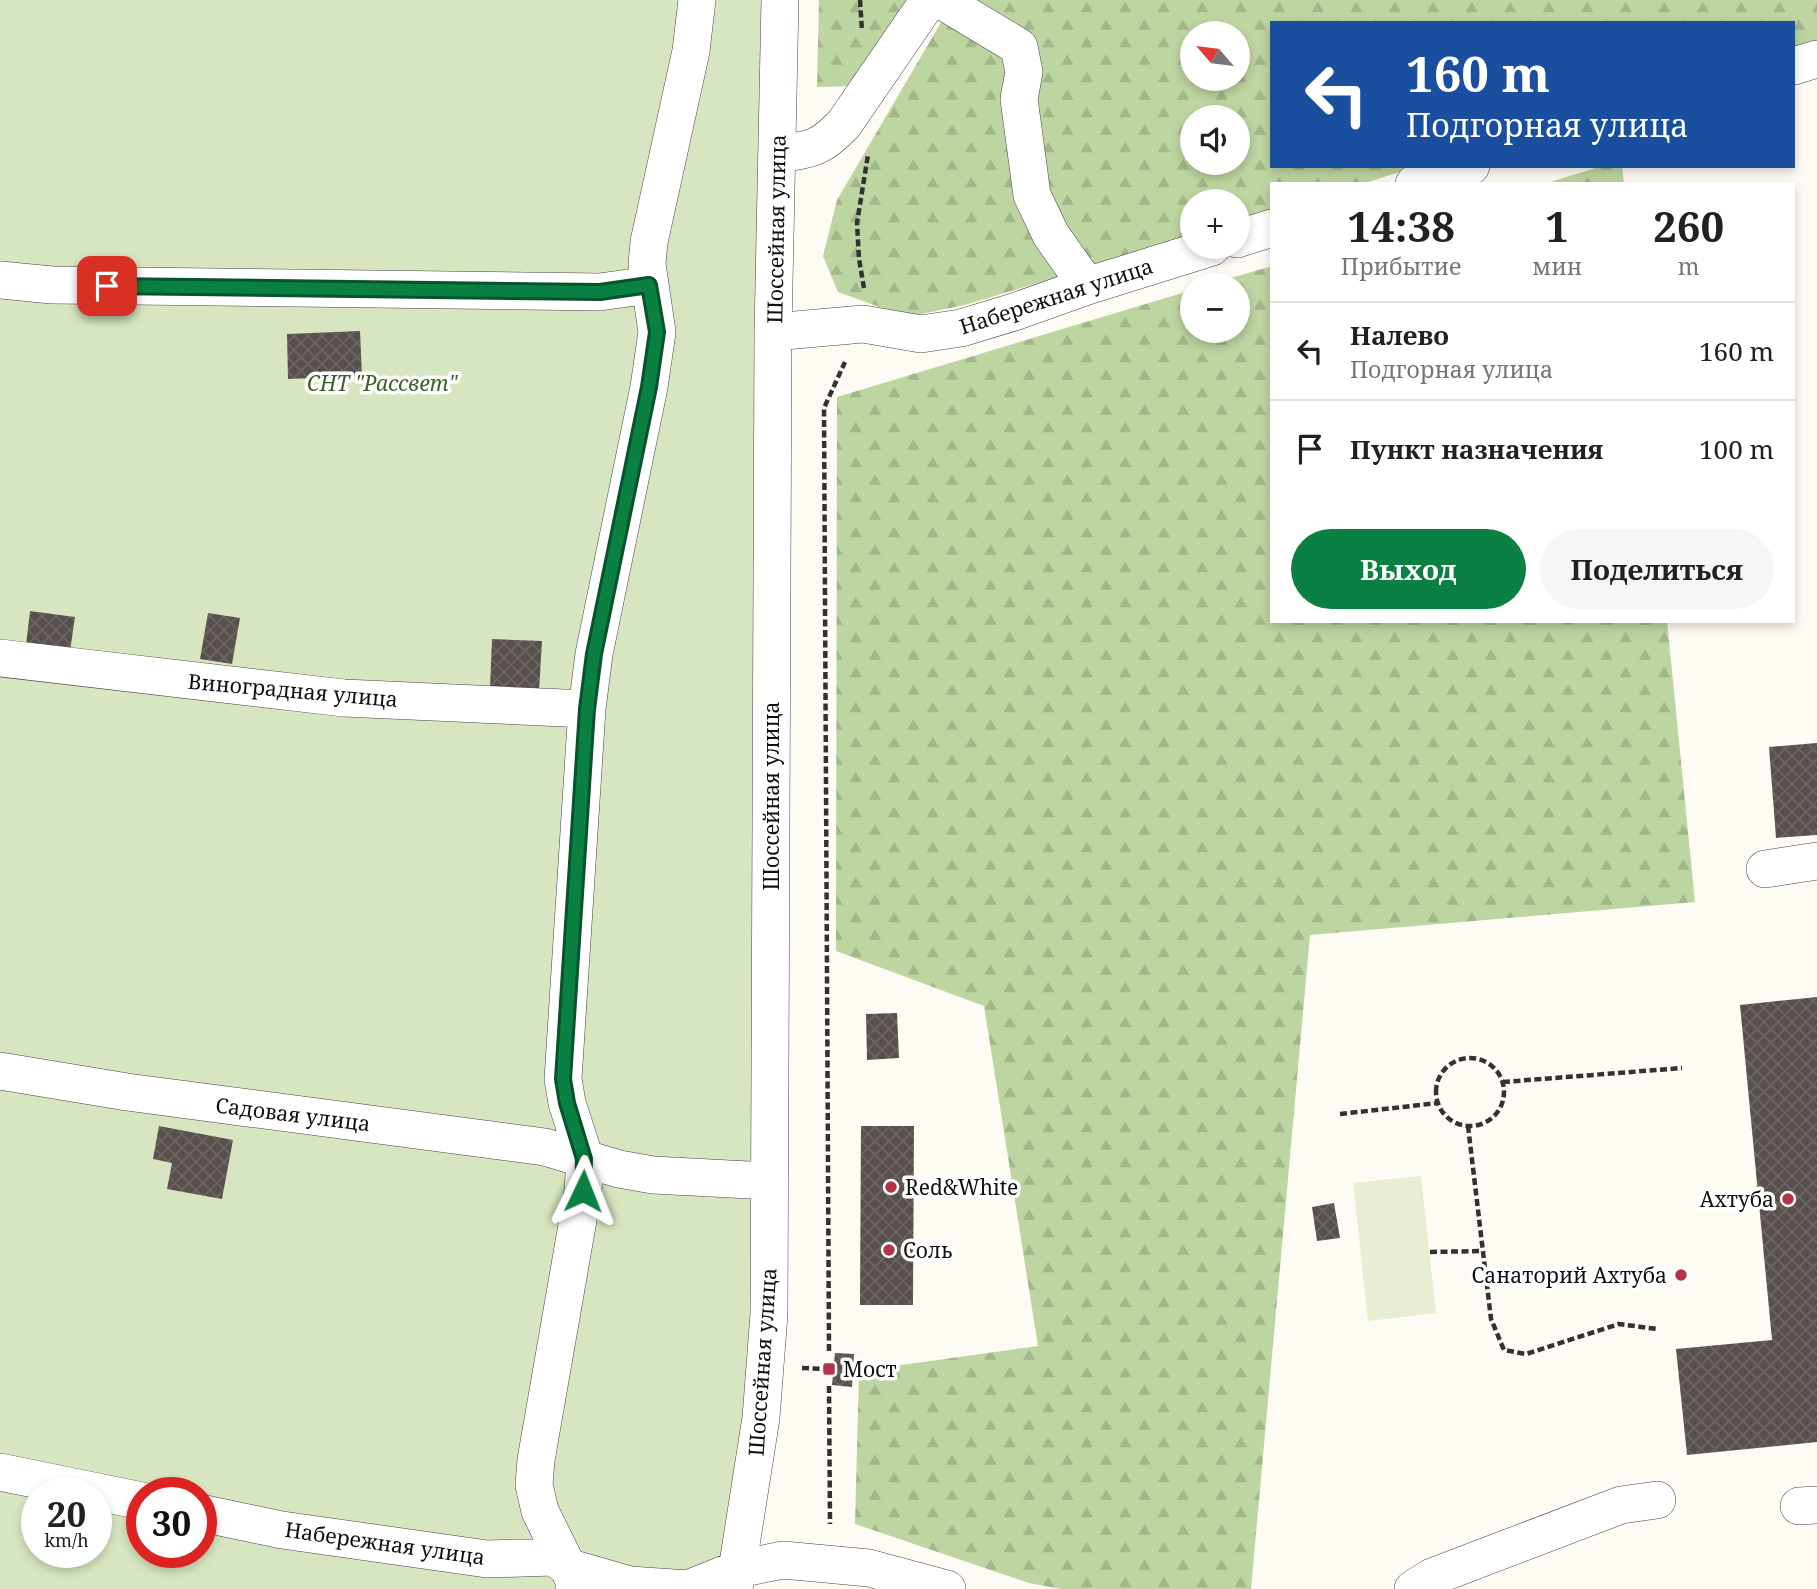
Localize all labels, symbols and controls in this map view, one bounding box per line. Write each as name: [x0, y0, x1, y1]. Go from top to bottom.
north arrow: [1180, 21, 1250, 91]
map controls: [1180, 21, 1250, 343]
text: 160 m: [1406, 40, 1550, 106]
icon: left: [1291, 49, 1382, 140]
text: Подгорная улица: [1406, 103, 1689, 146]
button: sound: [1180, 105, 1250, 175]
street label: Шоссейная улица: [760, 134, 792, 324]
button: +: [1180, 189, 1250, 259]
text: 14:38: [1347, 197, 1455, 254]
text: 1: [1545, 197, 1569, 254]
text: 260: [1653, 197, 1724, 254]
text: Прибытие: [1341, 250, 1461, 282]
text: мин: [1532, 250, 1582, 282]
text: m: [1678, 250, 1699, 282]
street label: Набережная улица: [956, 251, 1156, 341]
pin: [77, 256, 137, 316]
icon: arrive: [88, 267, 126, 305]
button: −: [1180, 273, 1250, 343]
text: Налево: [1350, 317, 1449, 353]
icon: left: [1291, 332, 1329, 370]
text: 160 m: [1699, 333, 1774, 369]
text: Подгорная улица: [1350, 353, 1553, 385]
park label: СНТ "Рассвет": [307, 369, 459, 397]
icon: arrive: [1291, 430, 1329, 468]
text: Пункт назначения: [1350, 431, 1603, 467]
text: 100 m: [1699, 431, 1774, 467]
button: Выход: [1291, 529, 1526, 609]
button: Поделиться: [1540, 529, 1774, 609]
street label: Виноградная улица: [187, 667, 399, 713]
street label: Шоссейная улица: [757, 701, 785, 891]
street label: Садовая улица: [214, 1091, 372, 1137]
position arrow: [546, 1154, 620, 1228]
place label: Red&White: [905, 1173, 1018, 1201]
marker: Red&White: [883, 1179, 899, 1195]
place label: Ахтуба: [1700, 1185, 1774, 1213]
marker: Ахтуба: [1780, 1191, 1796, 1207]
place label: Соль: [903, 1236, 952, 1264]
marker: Соль: [881, 1242, 897, 1258]
place label: Санаторий Ахтуба: [1471, 1261, 1667, 1289]
street label: Шоссейная улица: [741, 1267, 783, 1457]
marker: Санаторий Ахтуба: [1673, 1267, 1689, 1283]
place label: Мост: [843, 1355, 897, 1383]
marker: Мост: [821, 1361, 837, 1377]
speed limit sign: 30: [126, 1477, 217, 1568]
text: 20: [47, 1490, 86, 1537]
street label: Набережная улица: [283, 1515, 487, 1571]
text: km/h: [44, 1528, 89, 1552]

